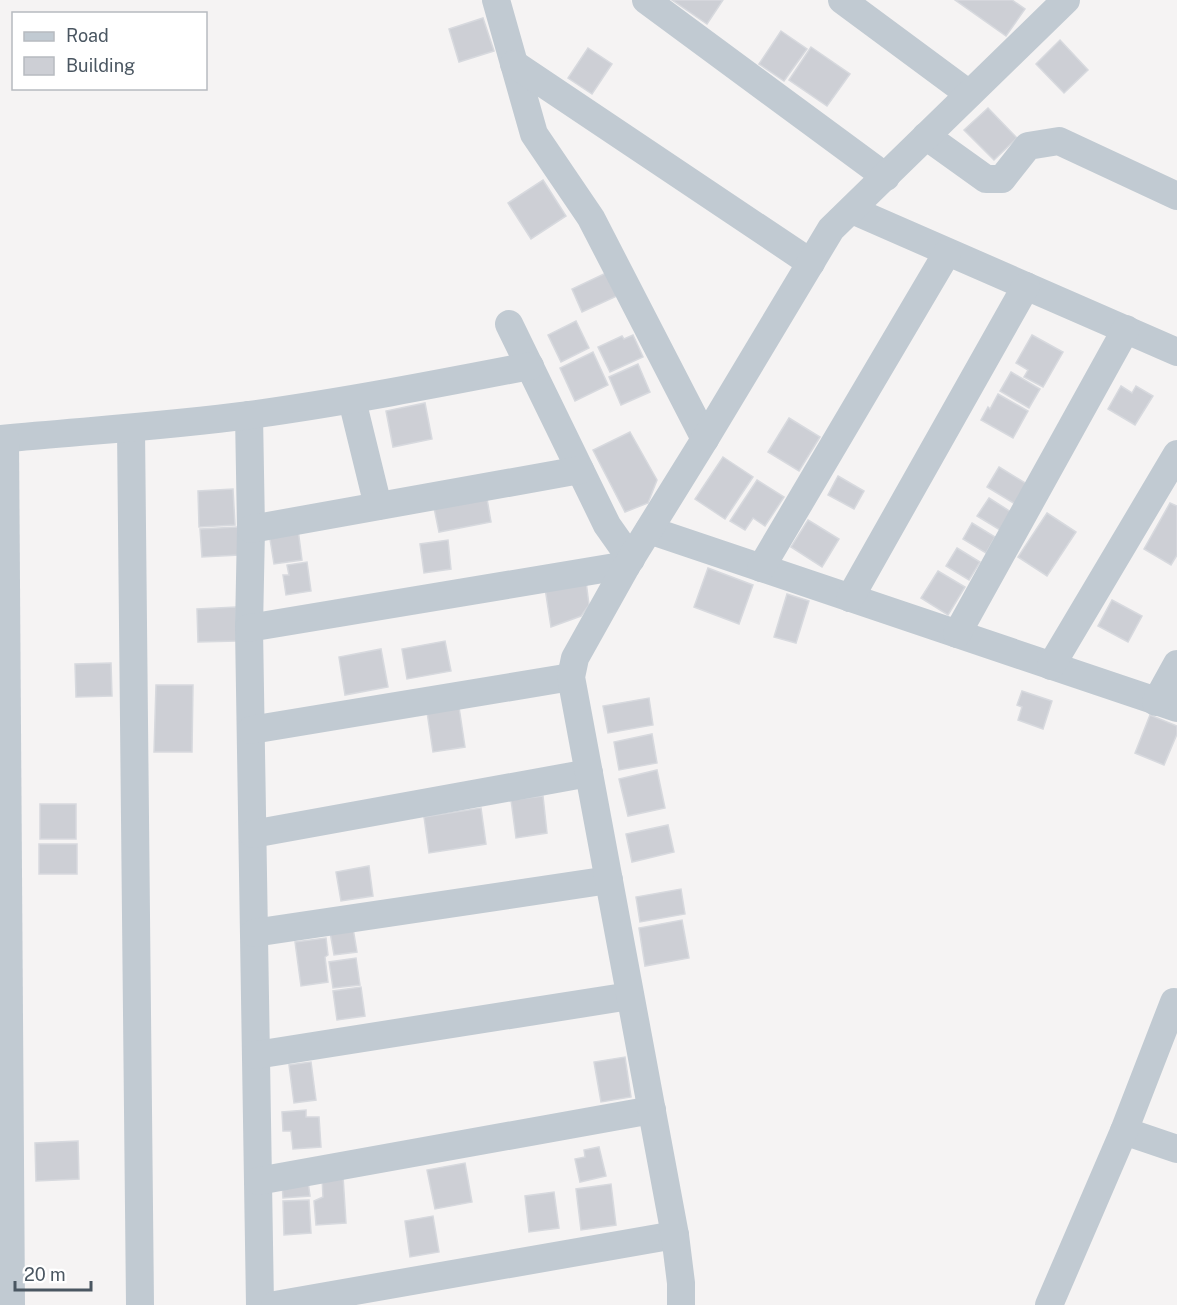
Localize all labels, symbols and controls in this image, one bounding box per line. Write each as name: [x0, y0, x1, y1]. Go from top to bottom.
legend: [12, 12, 207, 90]
text: Road: [66, 25, 109, 46]
text: Building: [66, 55, 135, 76]
scale bar: [15, 1254, 92, 1292]
text: 20 m: [24, 1264, 66, 1285]

